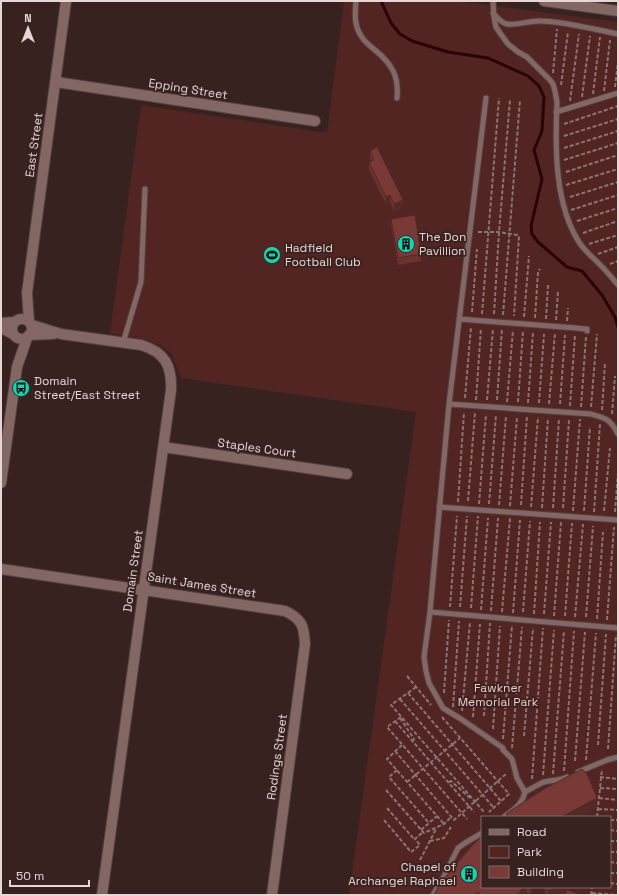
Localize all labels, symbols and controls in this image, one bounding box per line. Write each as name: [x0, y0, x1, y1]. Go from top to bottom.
north arrow: [8, 8, 48, 48]
text: N: [24, 11, 32, 25]
street label: Epping Street: [147, 75, 229, 103]
street label: East Street: [22, 112, 46, 178]
place label: The Don Pavillion: [419, 229, 466, 259]
building icon: The Don Pavillion: [396, 234, 416, 254]
place label: Hadfield Football Club: [285, 240, 361, 270]
sports icon: Hadfield Football Club: [262, 245, 282, 265]
place label: Domain Street/East Street: [34, 373, 140, 403]
bus stop icon: Domain Street/East Street: [11, 378, 31, 398]
street label: Staples Court: [217, 435, 297, 461]
street label: Domain Street: [119, 529, 147, 613]
street label: Saint James Street: [146, 568, 258, 602]
park label: Fawkner Memorial Park: [458, 680, 539, 710]
street label: Rodings Street: [263, 713, 291, 801]
legend: [481, 816, 611, 888]
text: Road: [517, 824, 546, 840]
text: Park: [517, 844, 542, 860]
place label: Chapel of Archangel Raphael: [348, 859, 456, 889]
scale bar: [10, 862, 89, 888]
building icon: Chapel of Archangel Raphael: [459, 864, 479, 884]
text: Building: [517, 864, 564, 880]
text: 50 m: [16, 868, 44, 884]

